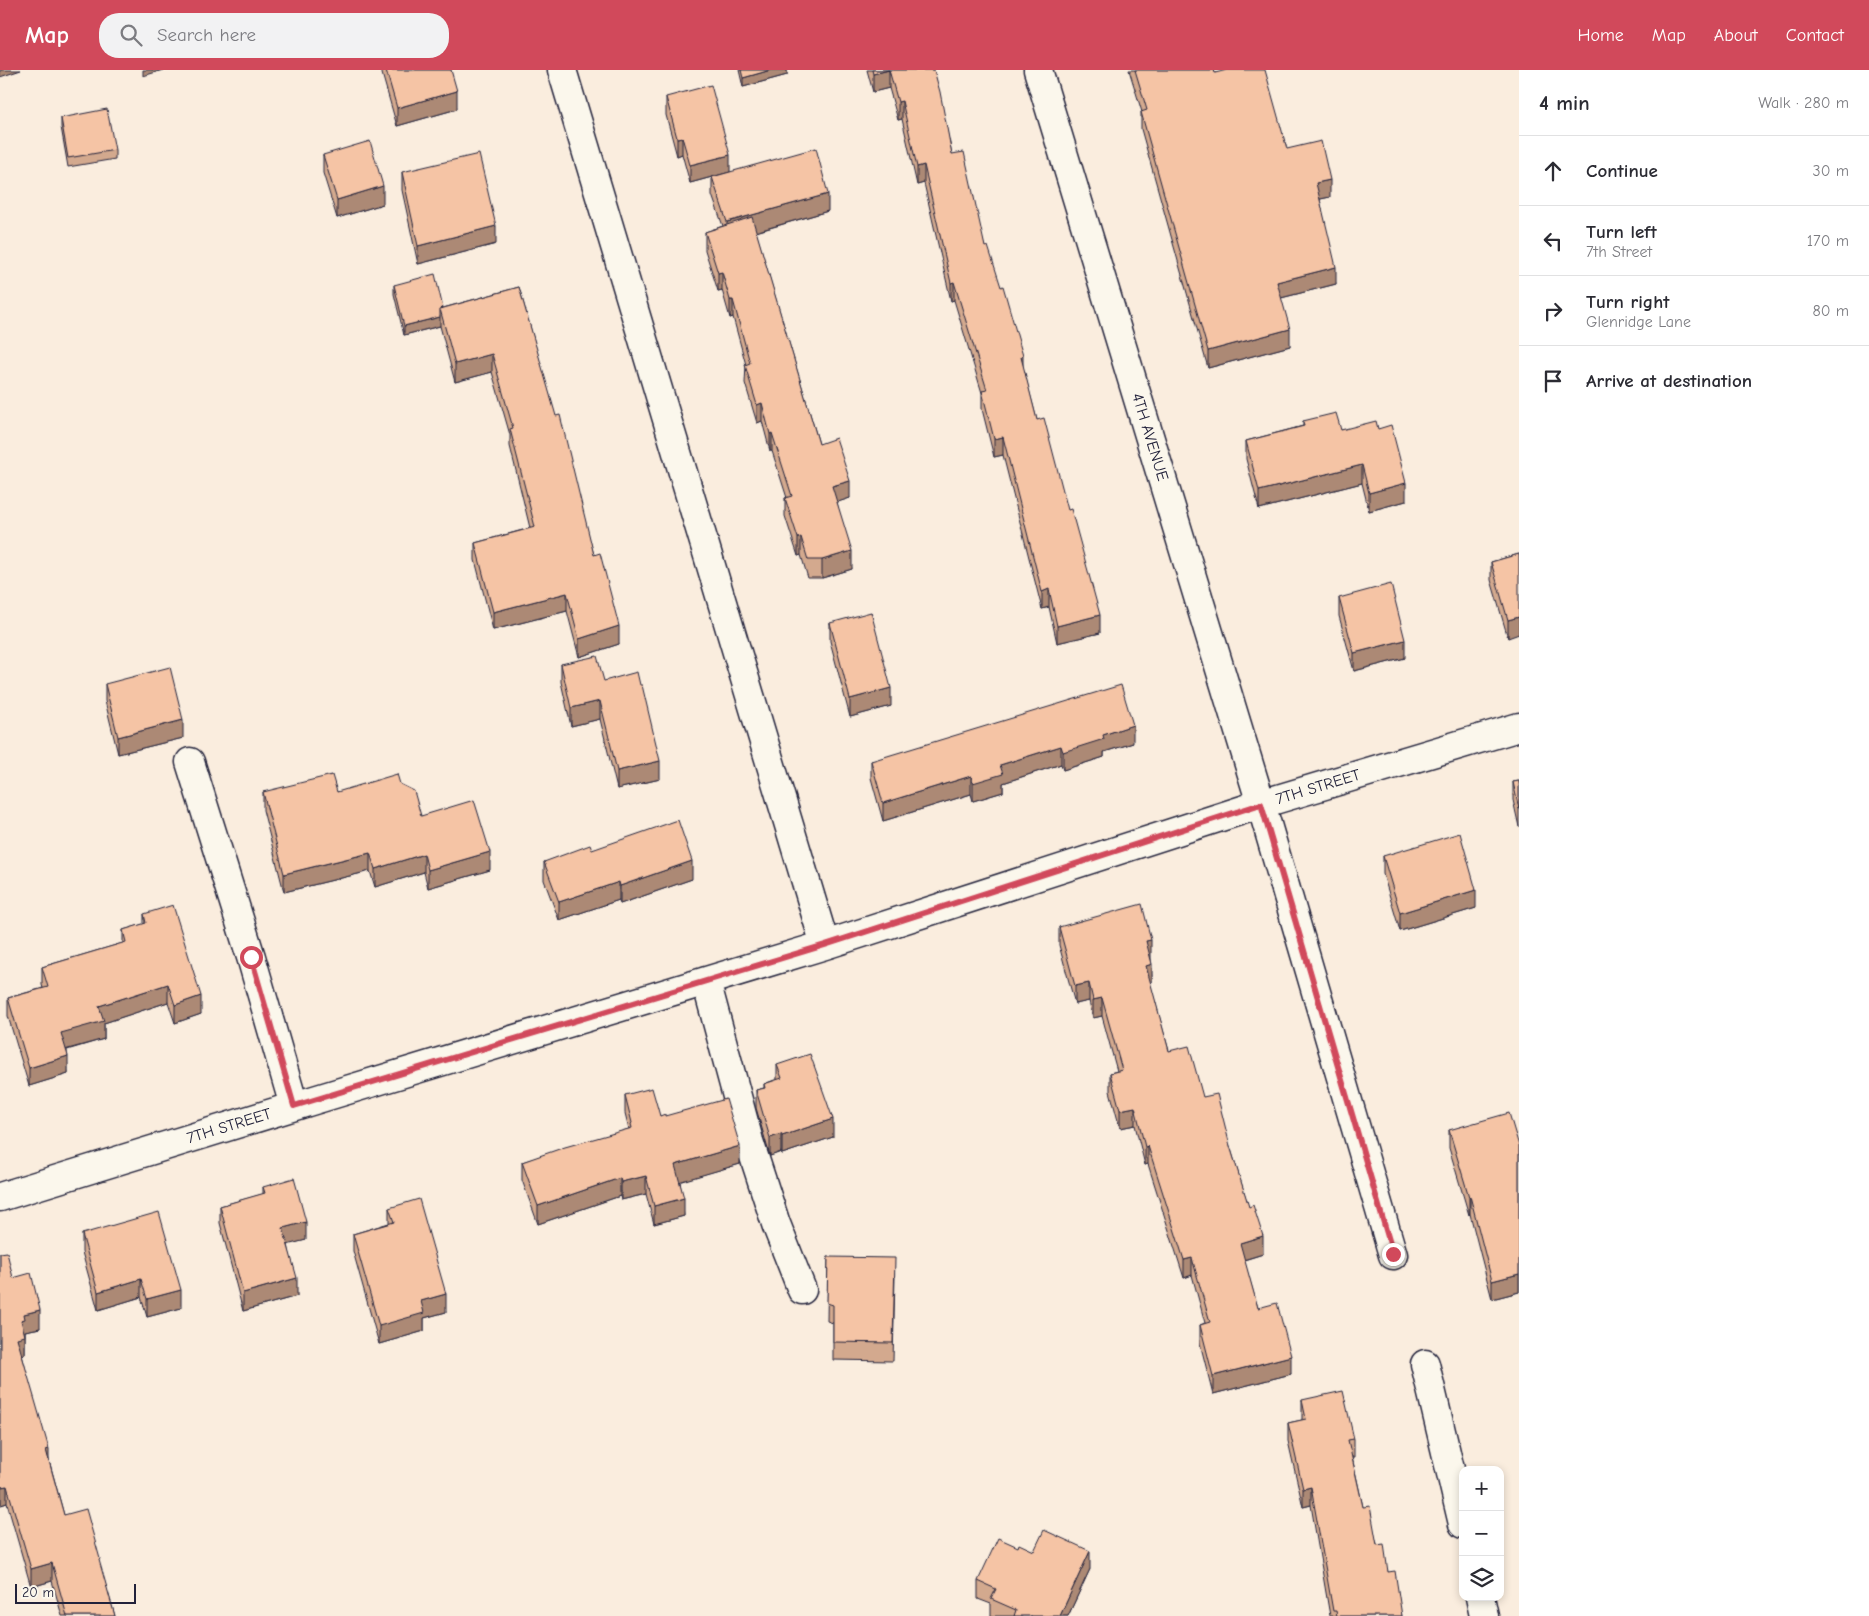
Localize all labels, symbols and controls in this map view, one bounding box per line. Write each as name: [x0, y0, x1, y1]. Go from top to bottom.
search box: [99, 13, 449, 58]
text: Map: [25, 21, 69, 49]
icon: search: [117, 21, 145, 49]
text: Search here: [157, 24, 256, 46]
text: Home: [1577, 25, 1624, 46]
text: Map: [1652, 25, 1686, 46]
text: About: [1714, 25, 1758, 46]
text: Contact: [1786, 25, 1844, 46]
text: 4 min: [1539, 91, 1590, 115]
text: Walk · 280 m: [1758, 94, 1849, 112]
icon: ahead: [1539, 157, 1567, 185]
text: Continue: [1586, 160, 1658, 182]
text: 30 m: [1813, 162, 1849, 180]
text: Turn left: [1586, 221, 1657, 243]
icon: left: [1539, 227, 1567, 255]
text: 170 m: [1807, 232, 1849, 250]
text: 7th Street: [1586, 243, 1652, 261]
text: Turn right: [1586, 291, 1670, 313]
icon: right: [1539, 297, 1567, 325]
text: 80 m: [1812, 302, 1849, 320]
text: Glenridge Lane: [1586, 313, 1691, 331]
icon: arrive: [1539, 367, 1567, 395]
text: Arrive at destination: [1586, 370, 1752, 392]
street label: 4TH AVENUE: [1128, 391, 1172, 484]
street label: 7TH STREET: [1274, 765, 1363, 808]
route start: [240, 946, 263, 969]
street label: 7TH STREET: [185, 1104, 274, 1147]
route end: [1382, 1243, 1405, 1266]
map controls: [1459, 1466, 1504, 1601]
button: +: [1459, 1466, 1504, 1511]
button: −: [1459, 1511, 1504, 1556]
button: layers: [1459, 1556, 1504, 1601]
scale bar: [15, 1581, 136, 1604]
text: 20 m: [22, 1584, 54, 1601]

